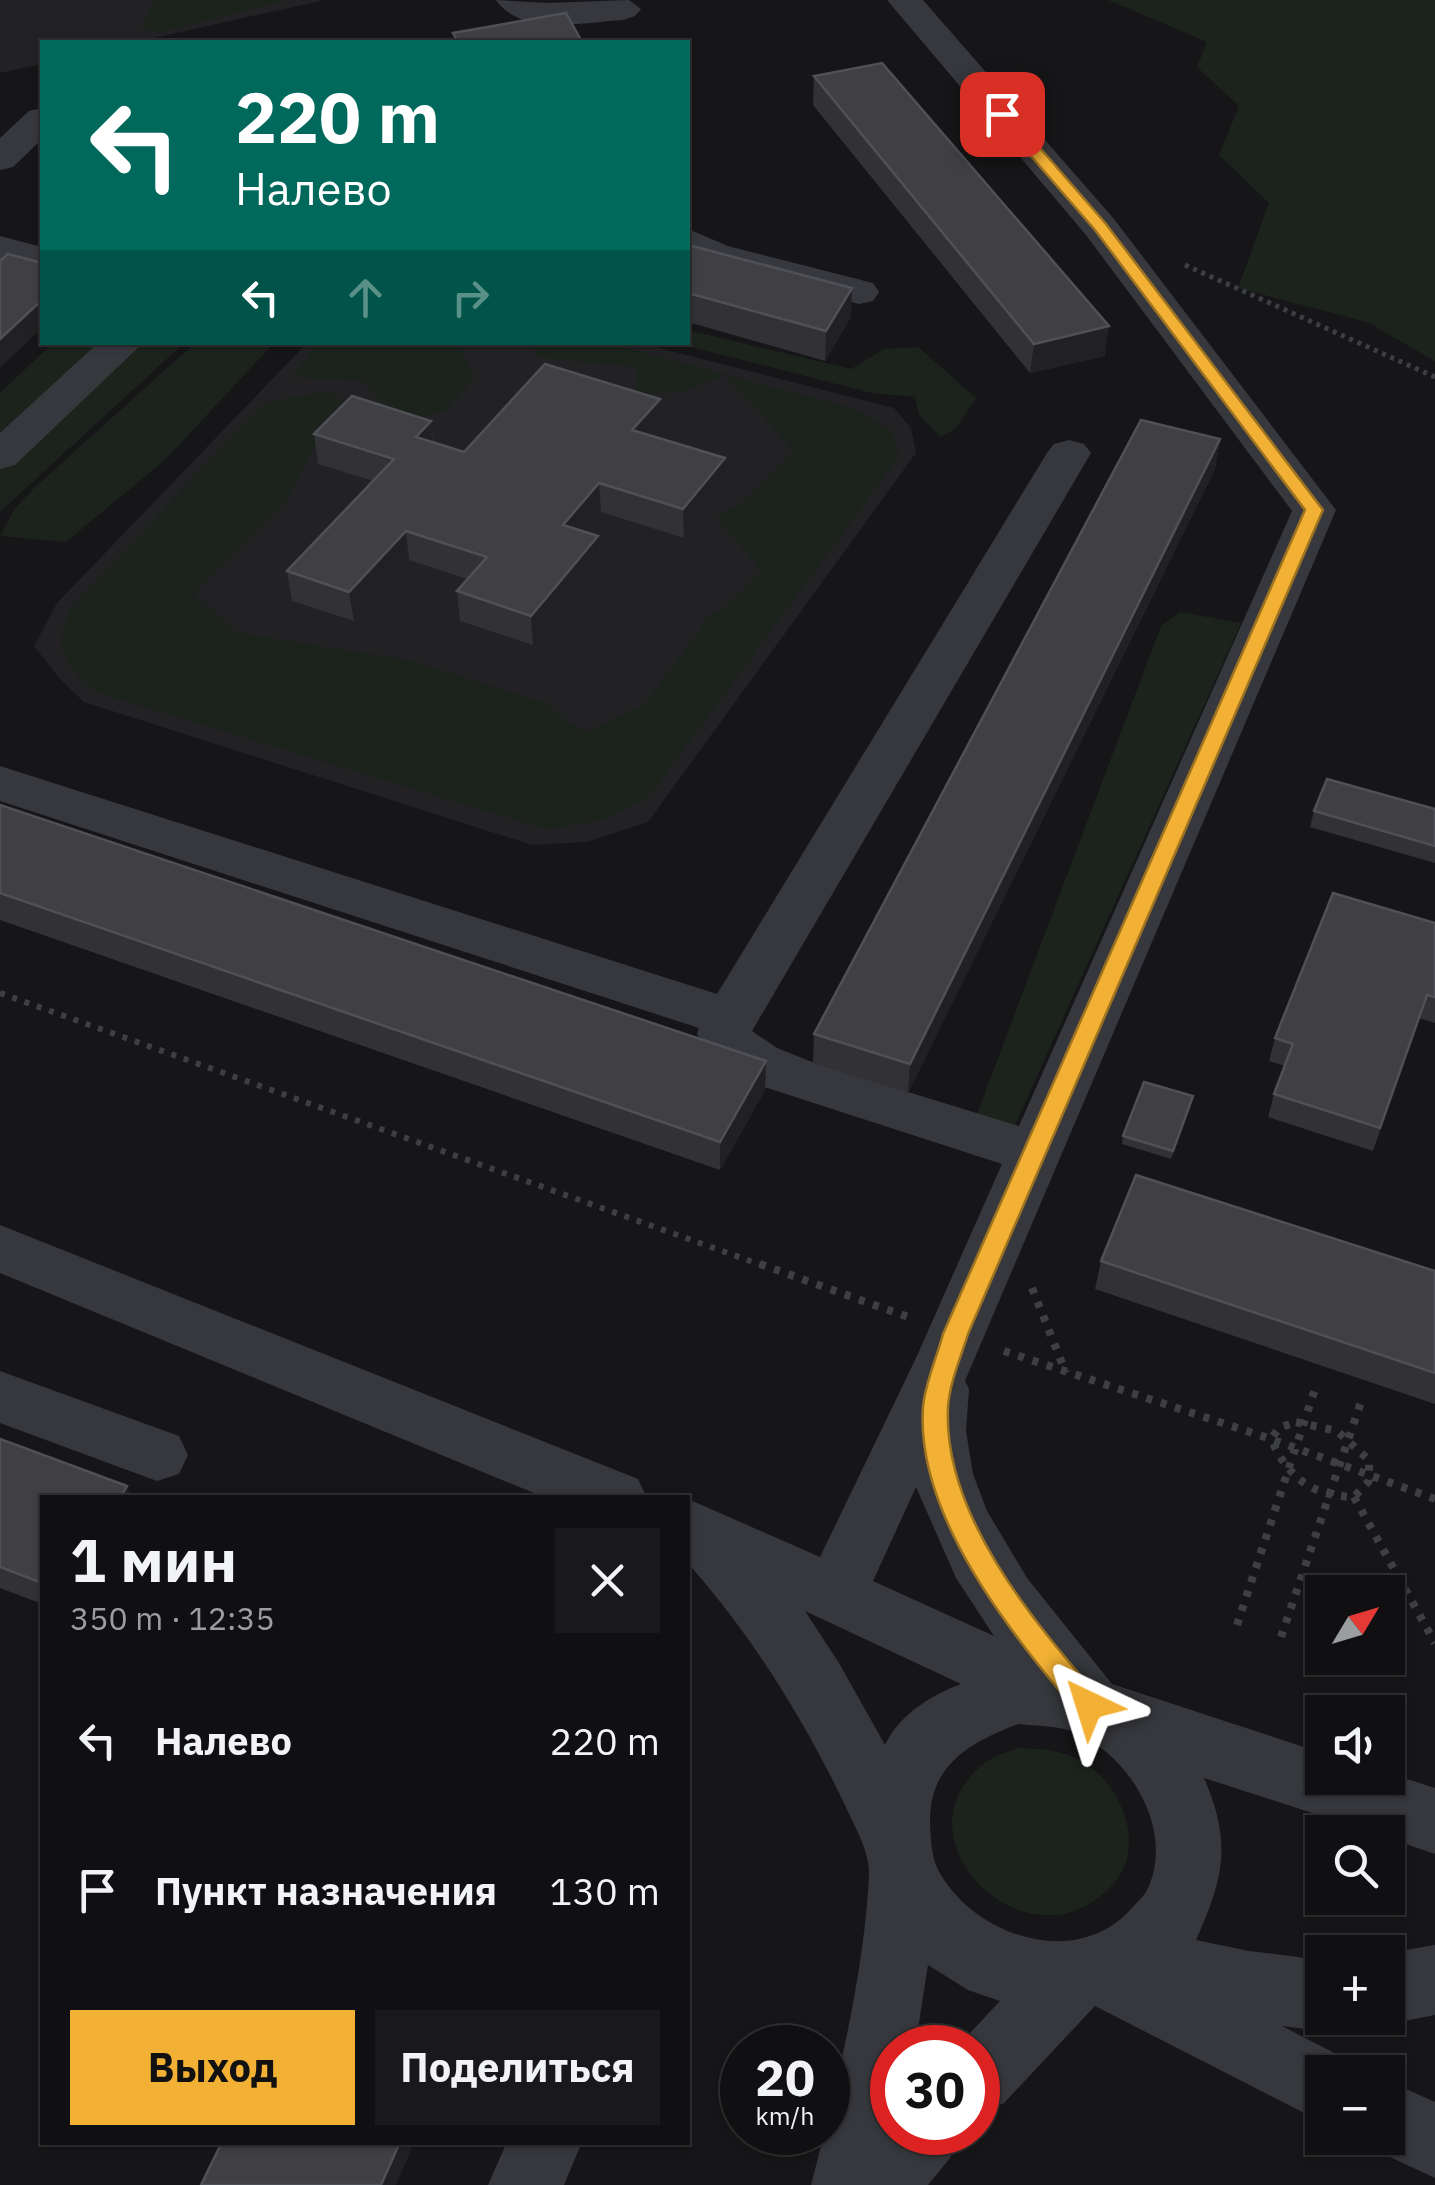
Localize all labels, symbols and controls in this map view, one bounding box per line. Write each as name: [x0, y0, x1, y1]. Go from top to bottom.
text: 220 m: [235, 71, 440, 162]
pin: [960, 72, 1045, 157]
icon: left: [70, 80, 200, 210]
icon: arrive: [975, 87, 1030, 142]
text: Налево: [235, 159, 392, 217]
icon: left: [233, 270, 288, 325]
icon: ahead: [338, 270, 393, 325]
icon: right: [443, 270, 498, 325]
text: 1 мин: [70, 1520, 237, 1599]
button: close: [555, 1528, 660, 1633]
north arrow: [1305, 1575, 1405, 1675]
map controls: [1305, 1575, 1405, 2155]
text: 350 m · 12:35: [70, 1597, 275, 1639]
position arrow: [1037, 1653, 1141, 1757]
button: sound: [1305, 1695, 1405, 1795]
icon: left: [70, 1713, 125, 1768]
text: Налево: [155, 1716, 292, 1765]
text: 220 m: [549, 1716, 660, 1765]
button: search: [1305, 1815, 1405, 1915]
icon: arrive: [70, 1863, 125, 1918]
text: Пункт назначения: [155, 1866, 497, 1915]
text: 130 m: [549, 1866, 660, 1915]
button: +: [1305, 1935, 1405, 2035]
button: Выход: [70, 2010, 355, 2125]
button: Поделиться: [375, 2010, 660, 2125]
speed limit sign: 30: [870, 2025, 1000, 2155]
text: 20: [755, 2045, 815, 2110]
button: −: [1305, 2055, 1405, 2155]
text: km/h: [756, 2099, 814, 2132]

